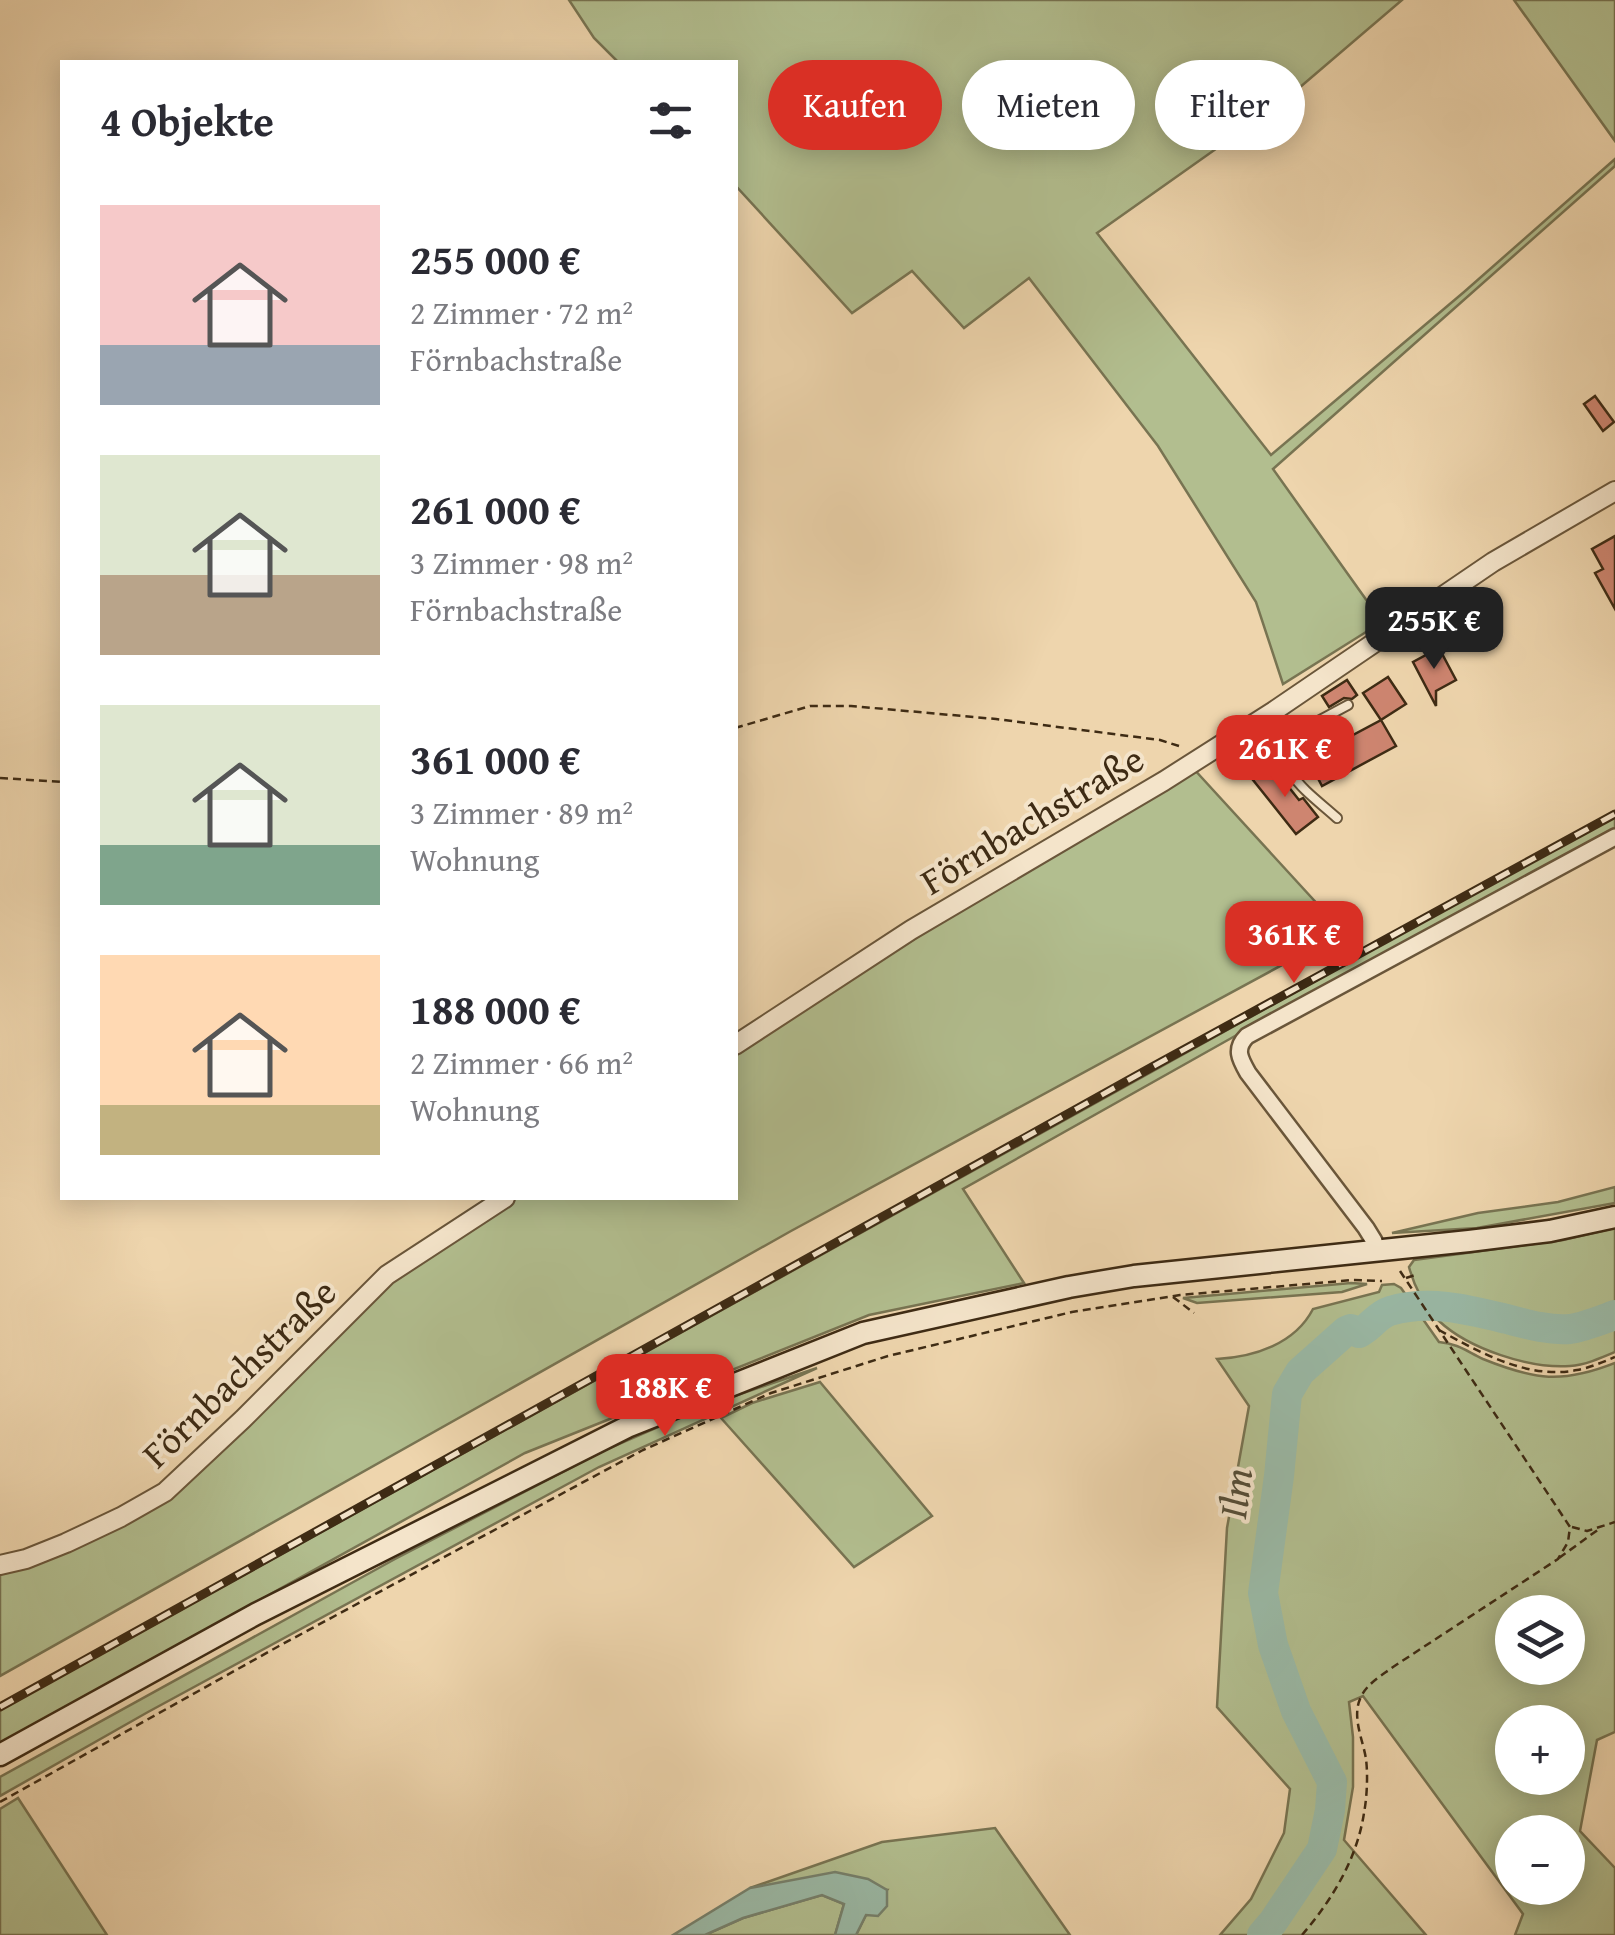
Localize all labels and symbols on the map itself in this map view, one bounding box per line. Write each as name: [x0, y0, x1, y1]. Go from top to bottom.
pin: 255K €: [1353, 587, 1515, 672]
pin: 261K €: [1204, 715, 1366, 800]
street label: Förnbachstraße: [909, 730, 1154, 908]
pin: 361K €: [1213, 901, 1375, 986]
street label: Förnbachstraße: [128, 1265, 348, 1480]
pin: 188K €: [584, 1354, 746, 1439]
water label: Ilm: [1202, 1464, 1267, 1522]

